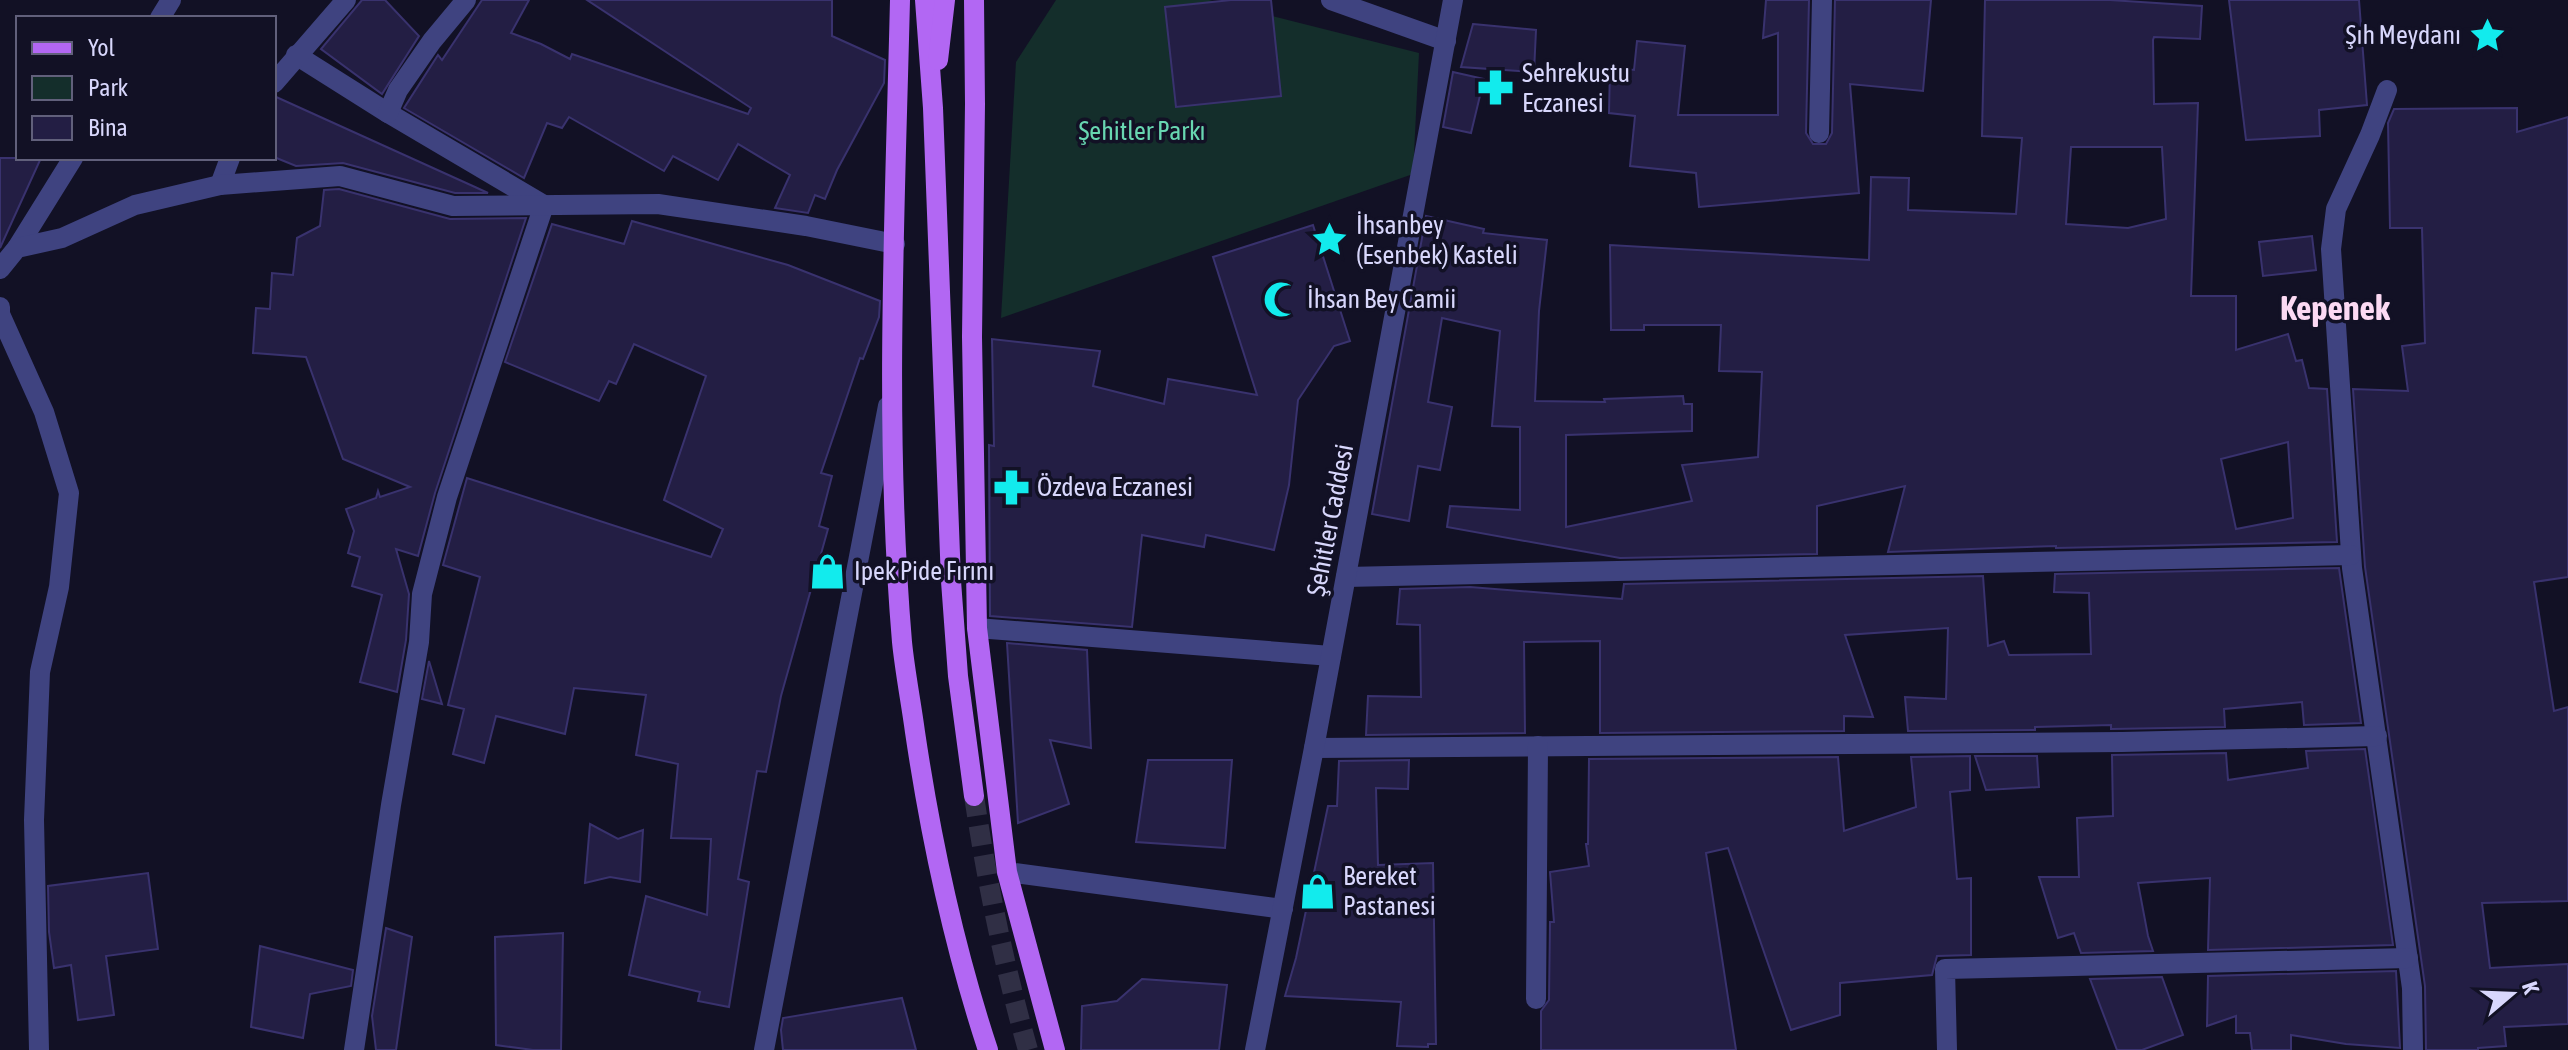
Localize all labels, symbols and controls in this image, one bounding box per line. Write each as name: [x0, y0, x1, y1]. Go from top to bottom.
legend: [16, 16, 276, 160]
place icon: Şıh Meydanı: [2468, 16, 2506, 54]
place label: Şıh Meydanı: [2346, 20, 2461, 50]
text: Yol: [88, 34, 116, 61]
place label: Sehrekustu Eczanesi: [1522, 58, 1630, 118]
pharmacy icon: Sehrekustu Eczanesi: [1477, 69, 1515, 107]
text: Park: [88, 74, 129, 101]
text: Bina: [88, 114, 128, 141]
park label: Şehitler Parkı: [1078, 116, 1206, 146]
place label: İhsanbey (Esenbek) Kasteli: [1356, 210, 1518, 270]
place icon: İhsanbey (Esenbek) Kasteli: [1311, 221, 1349, 259]
mosque icon: İhsan Bey Camii: [1262, 280, 1300, 318]
place label: İhsan Bey Camii: [1307, 284, 1456, 314]
district label: Kepenek: [2280, 288, 2391, 327]
street label: Şehitler Caddesi: [1301, 442, 1359, 598]
pharmacy icon: Özdeva Eczanesi: [992, 468, 1030, 506]
place label: Özdeva Eczanesi: [1037, 472, 1193, 502]
shop icon: Ipek Pide Fırını: [809, 552, 847, 590]
place label: Ipek Pide Fırını: [854, 556, 994, 586]
place label: Bereket Pastanesi: [1343, 861, 1436, 921]
shop icon: Bereket Pastanesi: [1298, 872, 1336, 910]
north arrow: [2472, 954, 2552, 1034]
text: K: [2517, 978, 2545, 997]

